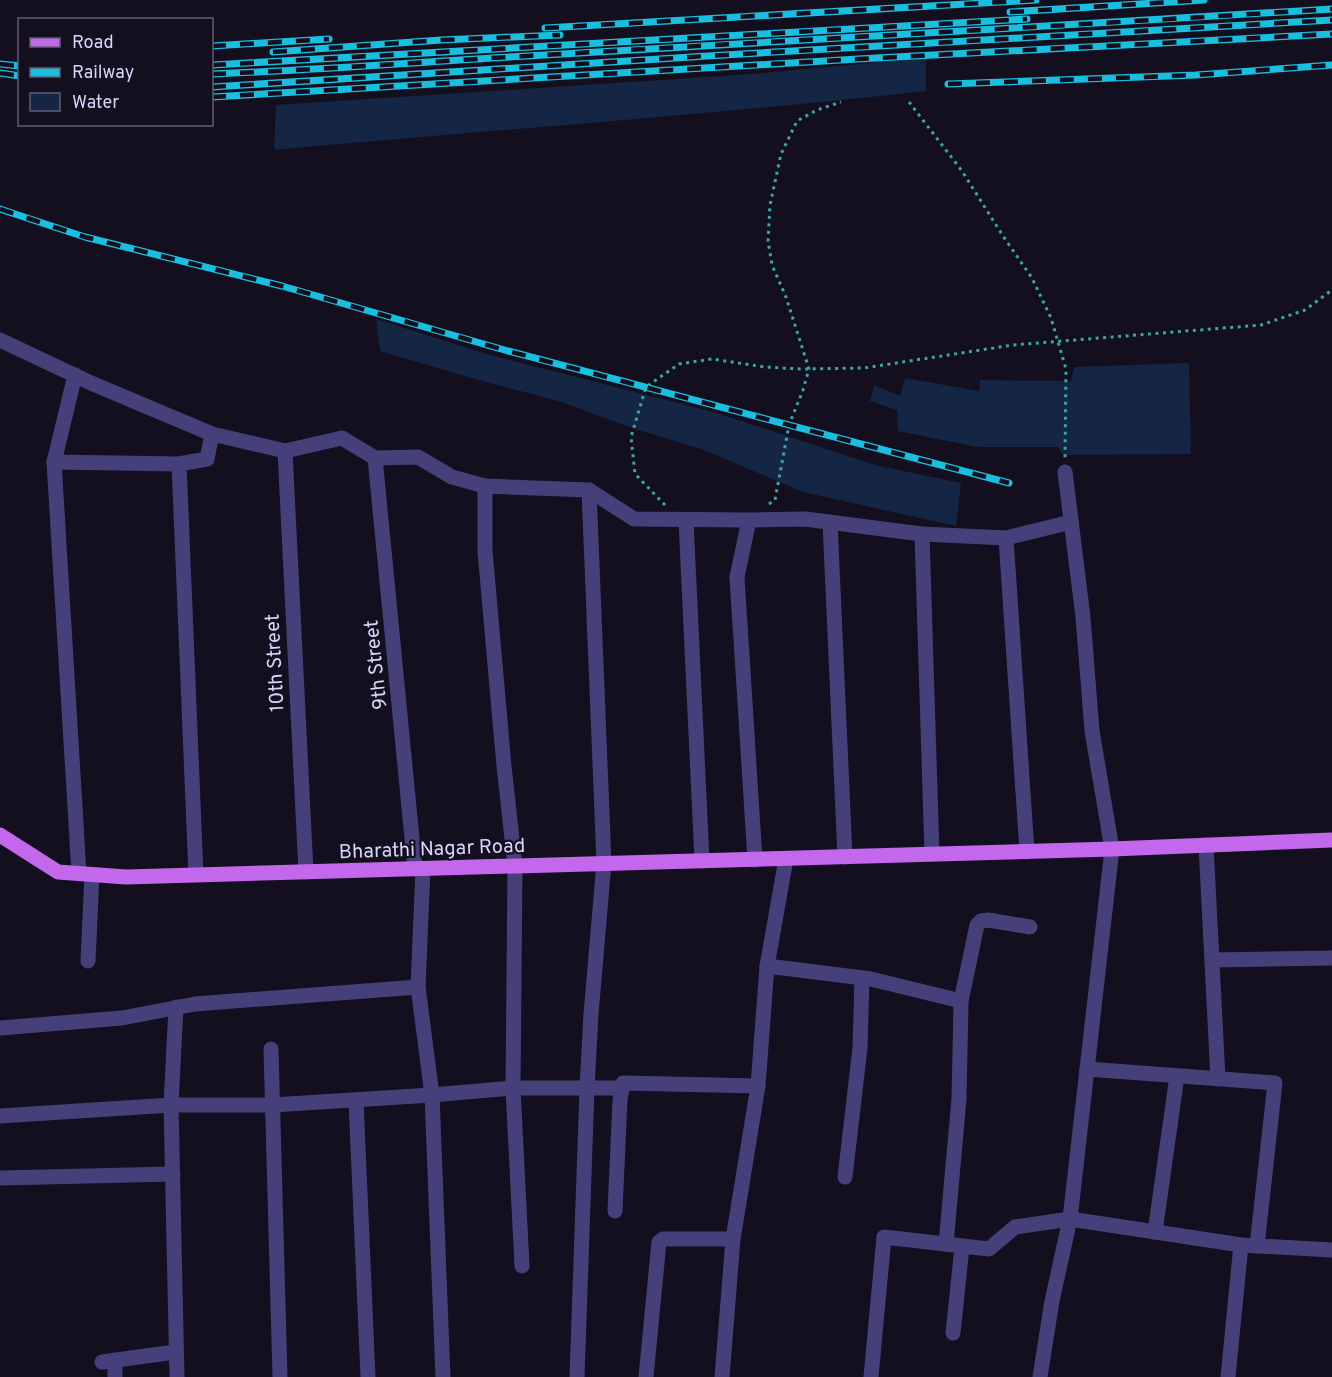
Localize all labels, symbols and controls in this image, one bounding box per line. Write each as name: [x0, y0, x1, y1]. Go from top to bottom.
legend: [18, 18, 213, 126]
text: Road: [72, 32, 114, 55]
text: Railway: [72, 62, 134, 85]
text: Water: [72, 92, 119, 115]
street label: 10th Street: [260, 613, 292, 713]
street label: 9th Street: [359, 619, 395, 711]
street label: Bharathi Nagar Road: [338, 834, 526, 866]

